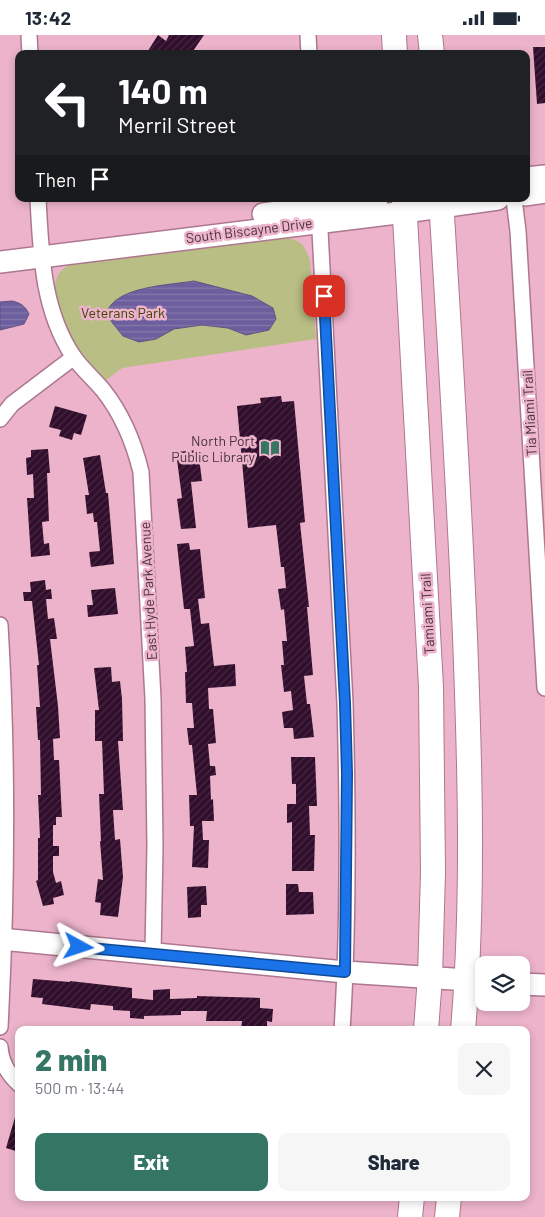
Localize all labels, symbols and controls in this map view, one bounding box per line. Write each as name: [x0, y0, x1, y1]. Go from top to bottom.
text: 13:42: [25, 6, 71, 29]
text: 140 m: [118, 69, 208, 111]
icon: left: [35, 70, 100, 135]
text: Merril Street: [118, 111, 237, 137]
icon: arrive: [86, 165, 114, 193]
text: Then: [35, 168, 76, 191]
street label: South Biscayne Drive: [185, 214, 313, 246]
pin: [303, 275, 345, 317]
icon: arrive: [310, 282, 338, 310]
park label: Veterans Park: [81, 304, 165, 321]
street label: Tia Miami Trail: [518, 370, 540, 456]
place label: North Port Public Library: [171, 432, 256, 465]
library icon: North Port Public Library: [259, 437, 281, 459]
street label: East Hyde Park Avenue: [136, 521, 160, 661]
street label: Tamiami Trail: [416, 573, 438, 655]
position arrow: [52, 920, 104, 972]
map controls: [475, 956, 530, 1011]
button: layers: [475, 956, 530, 1011]
text: 2 min: [35, 1041, 107, 1077]
button: close: [458, 1043, 510, 1095]
text: 500 m · 13:44: [35, 1078, 124, 1097]
button: Exit: [35, 1133, 268, 1191]
button: Share: [278, 1133, 510, 1191]

